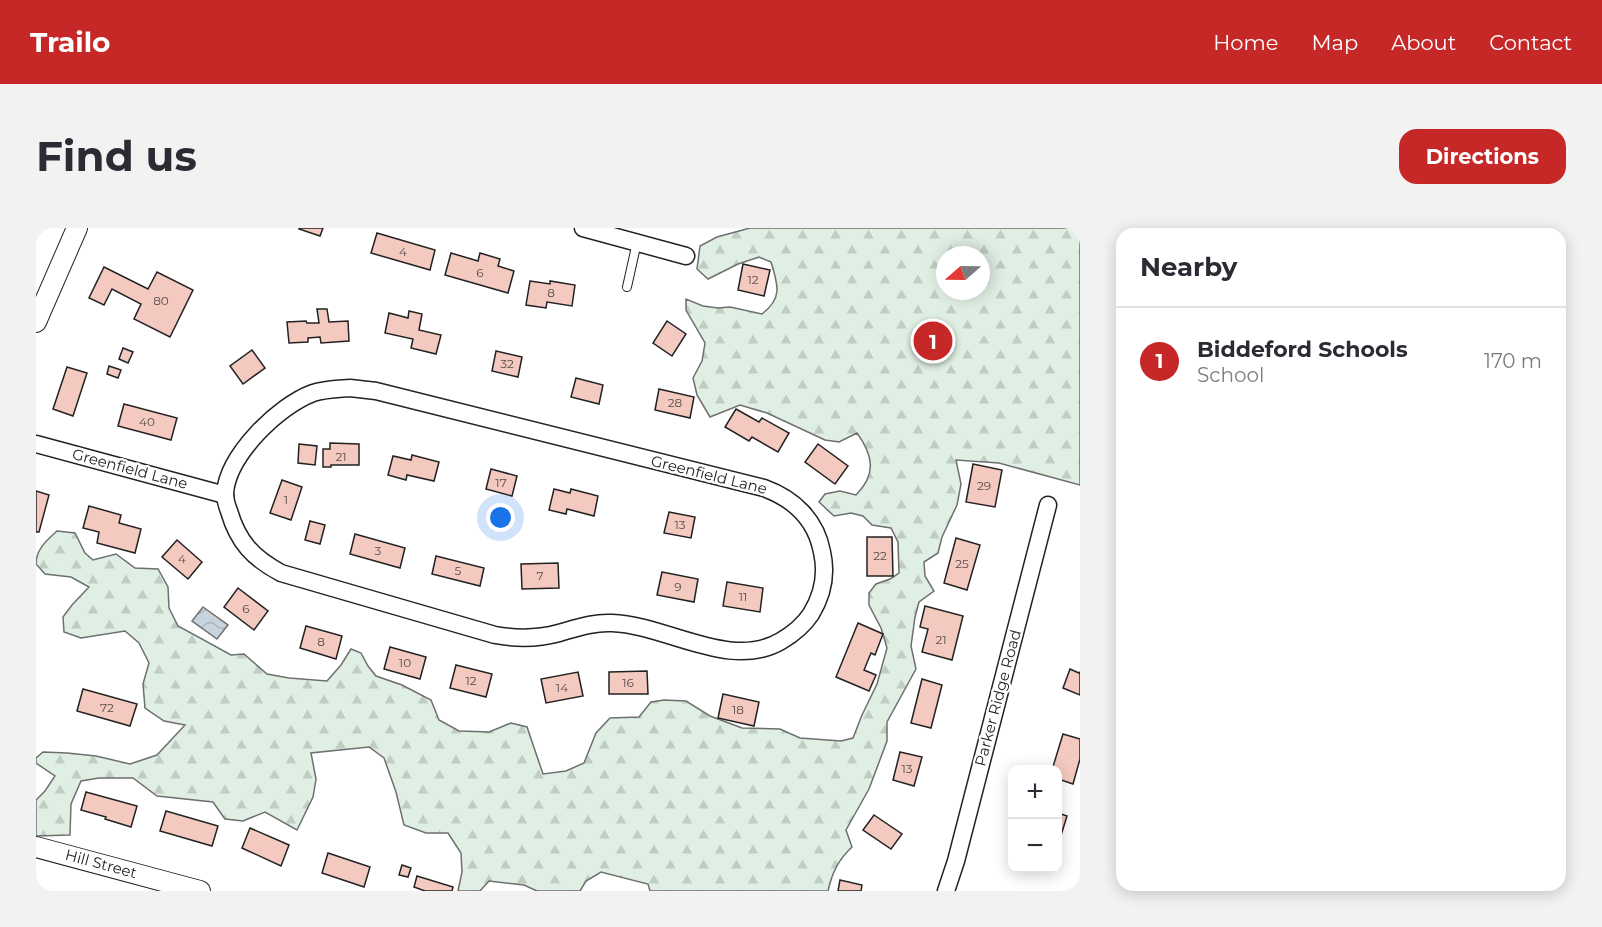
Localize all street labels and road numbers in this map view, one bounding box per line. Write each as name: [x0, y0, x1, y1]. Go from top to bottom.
street label: Greenfield Lane: [70, 444, 190, 493]
street label: Greenfield Lane: [649, 451, 769, 498]
street label: Parker Ridge Road: [970, 628, 1025, 768]
street label: Hill Street: [63, 845, 139, 882]

